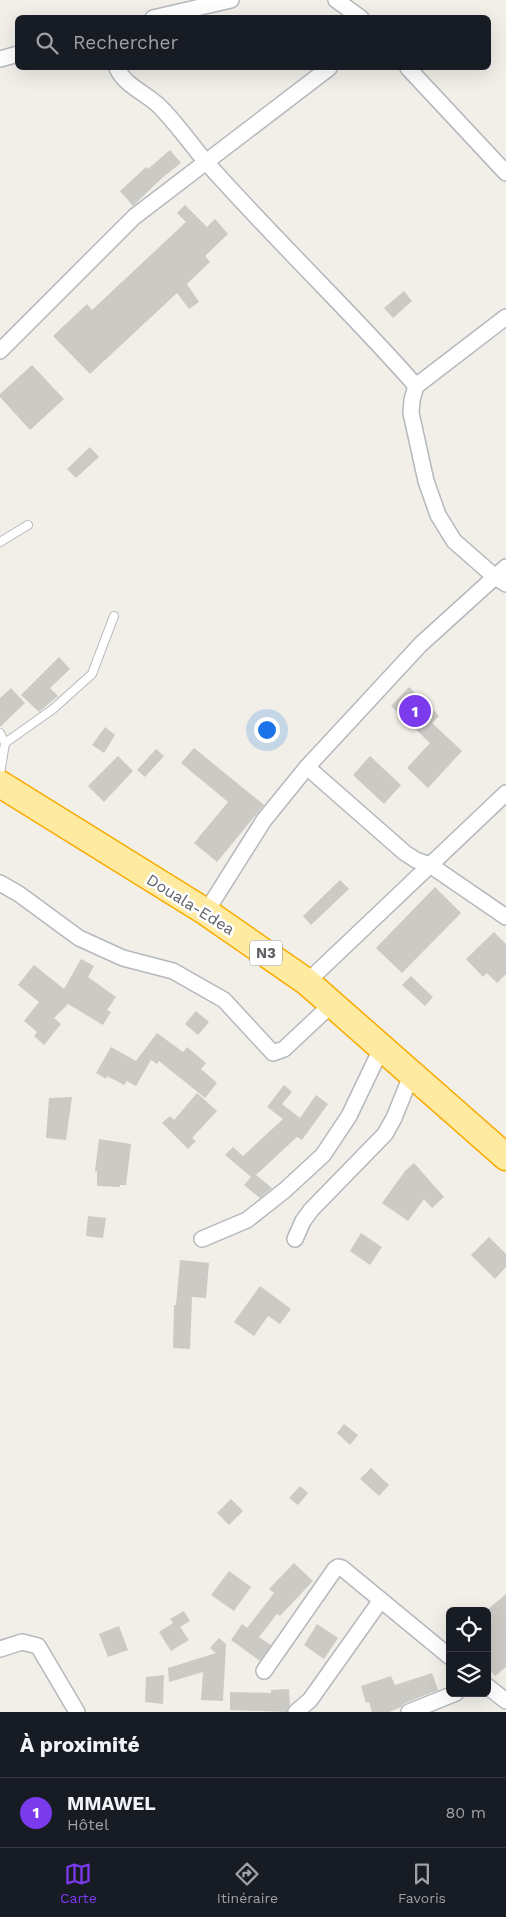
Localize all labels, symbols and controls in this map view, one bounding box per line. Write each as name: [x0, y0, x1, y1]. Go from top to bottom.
search box: [15, 15, 491, 70]
icon: search: [33, 29, 61, 57]
text: Rechercher: [73, 31, 178, 54]
pin: 1: [399, 692, 431, 730]
your location: [254, 717, 280, 743]
street label: Douala-Edea: [143, 870, 238, 939]
road number: N3: [250, 940, 282, 966]
map controls: [446, 1607, 491, 1697]
button: locate: [446, 1607, 491, 1652]
button: layers: [446, 1652, 491, 1697]
text: À proximité: [20, 1732, 140, 1757]
text: MMAWEL: [67, 1792, 156, 1815]
text: 1: [33, 1803, 39, 1822]
text: 80 m: [445, 1803, 486, 1822]
text: Hôtel: [67, 1815, 109, 1834]
tab: Carte: [60, 1860, 97, 1906]
tab: Itinéraire: [217, 1860, 278, 1906]
tab: Favoris: [398, 1860, 446, 1906]

